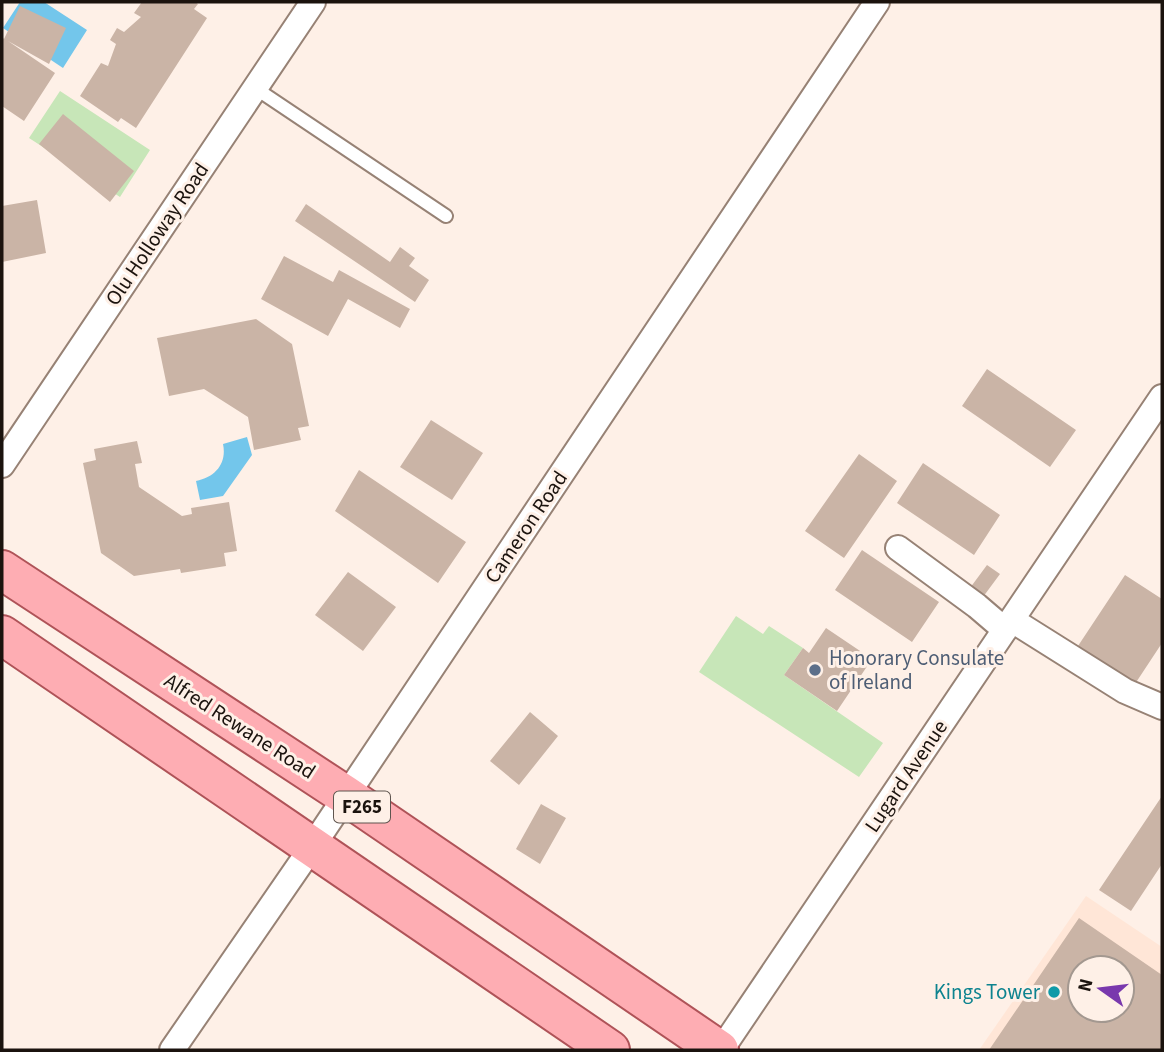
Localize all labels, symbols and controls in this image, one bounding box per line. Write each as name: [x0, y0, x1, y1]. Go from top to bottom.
street label: Olu Holloway Road: [98, 157, 216, 311]
street label: Cameron Road: [477, 465, 575, 589]
place label: Honorary Consulate of Ireland: [829, 643, 1004, 697]
marker: Honorary Consulate of Ireland: [807, 662, 823, 678]
street label: Alfred Rewane Road: [158, 666, 322, 786]
street label: Lugard Avenue: [857, 714, 955, 838]
road number: F265: [334, 792, 390, 822]
north arrow: [1066, 954, 1136, 1024]
text: N: [1071, 976, 1101, 995]
place label: Kings Tower: [934, 977, 1041, 1007]
marker: Kings Tower: [1046, 984, 1062, 1000]

